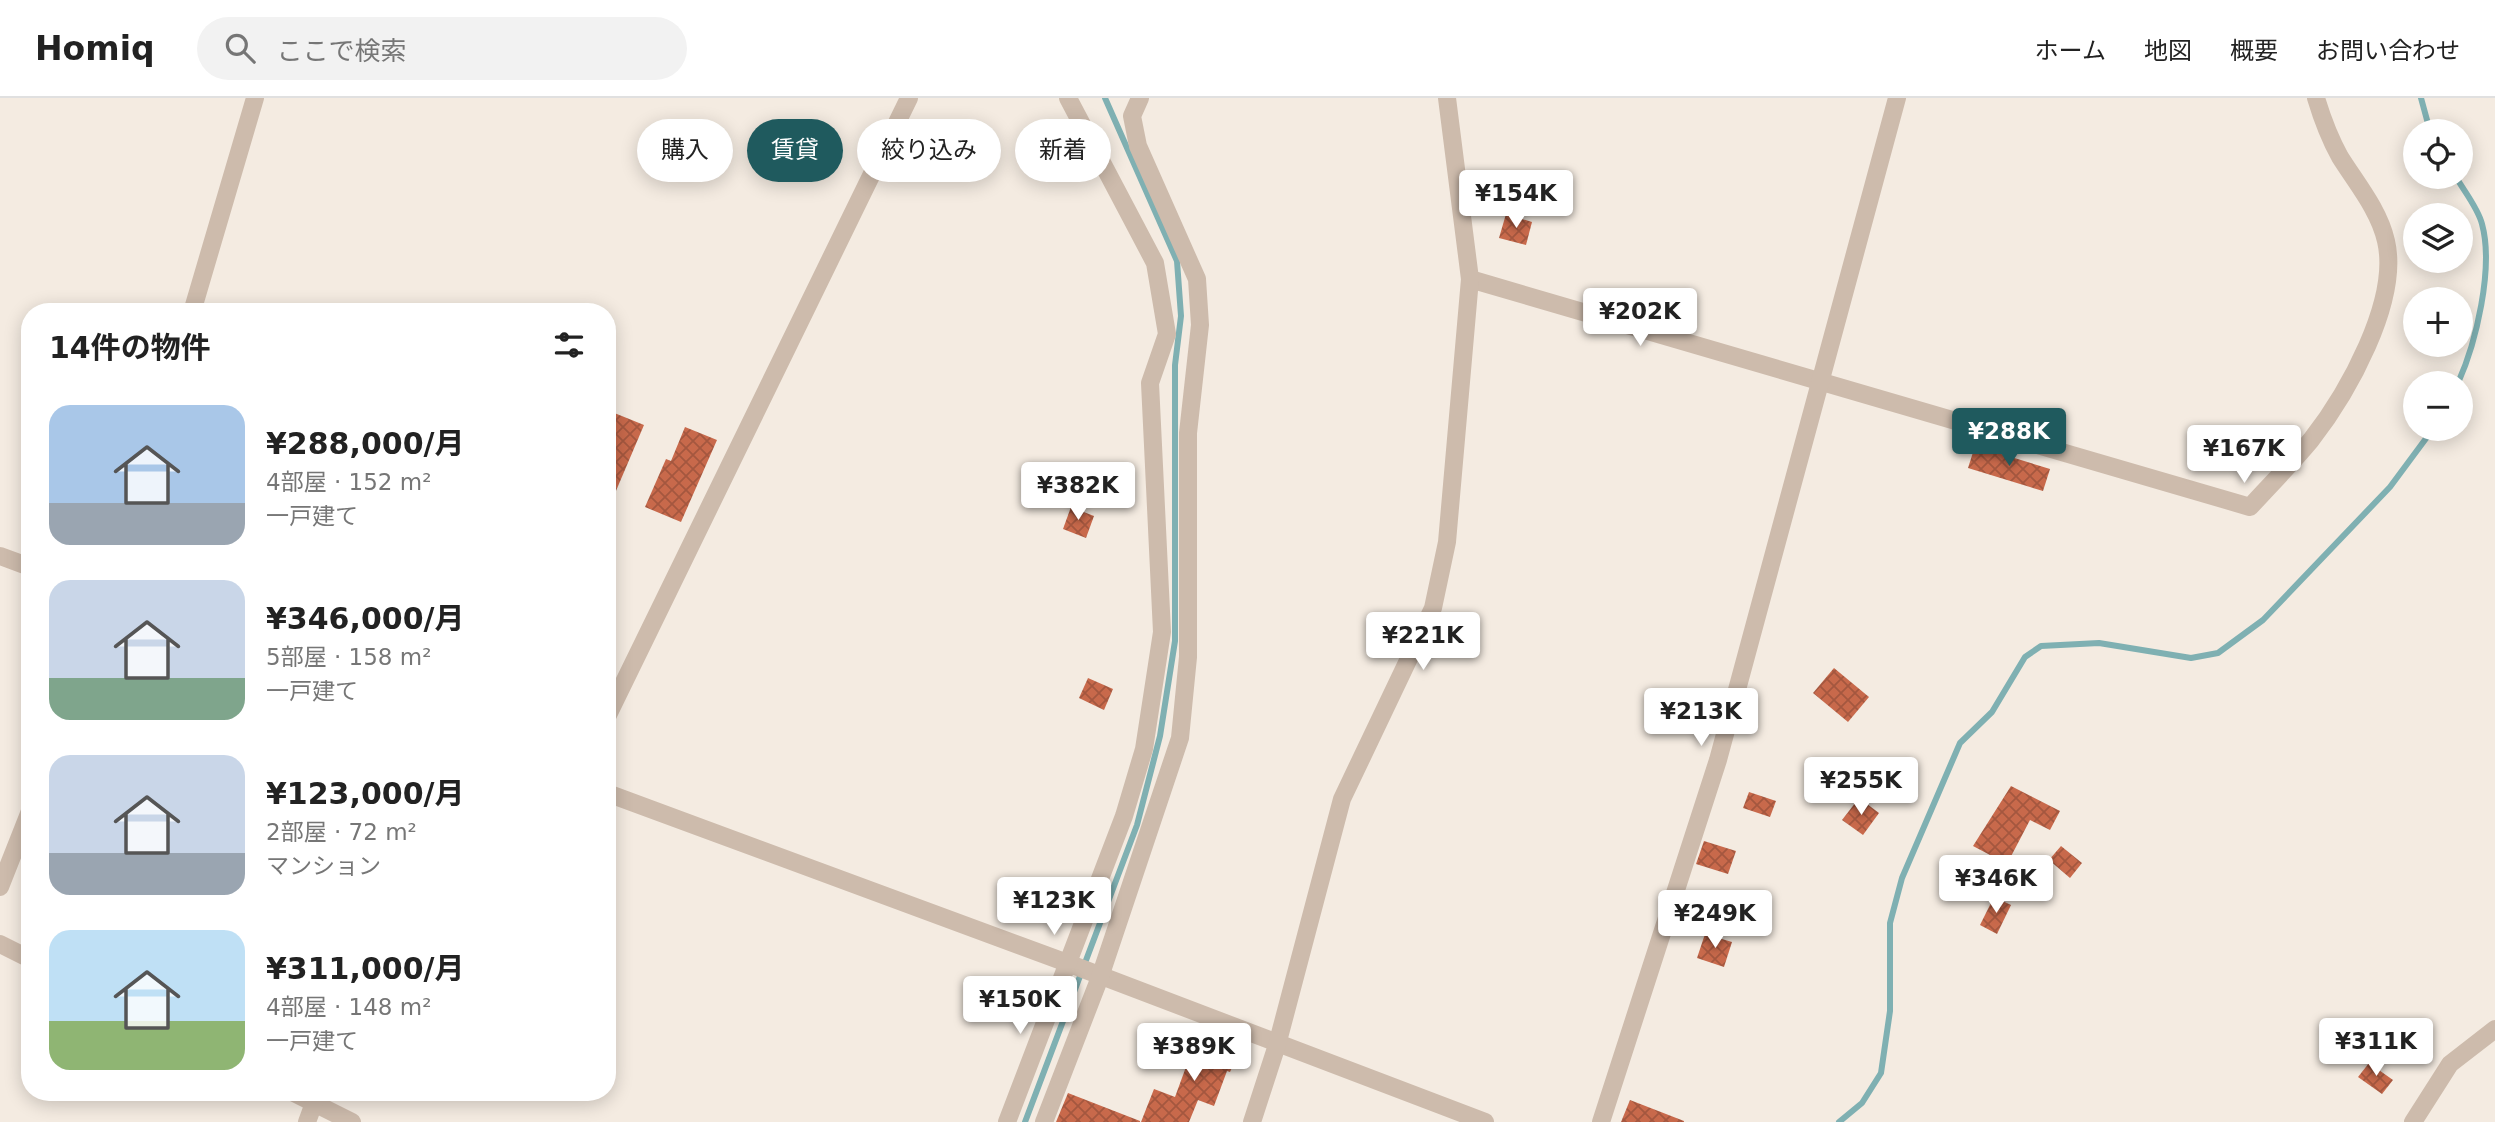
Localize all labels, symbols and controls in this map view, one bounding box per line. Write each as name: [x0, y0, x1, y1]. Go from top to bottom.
search box: [197, 17, 687, 80]
text: Homiq: [35, 29, 155, 68]
icon: search: [221, 29, 259, 67]
text: ここで検索: [277, 36, 407, 66]
text: ホーム: [2035, 37, 2106, 65]
text: 地図: [2144, 37, 2192, 65]
text: 概要: [2230, 37, 2278, 65]
text: お問い合わせ: [2316, 37, 2460, 65]
chip: 購入: [637, 119, 733, 182]
chip: 賃貸: [747, 119, 843, 182]
chip: 絞り込み: [857, 119, 1001, 182]
chip: 新着: [1015, 119, 1111, 182]
map controls: [2403, 119, 2473, 441]
button: locate: [2403, 119, 2473, 189]
pin: ¥154K: [1467, 170, 1565, 230]
text: ¥154K: [1475, 180, 1557, 206]
button: layers: [2403, 203, 2473, 273]
button: +: [2403, 287, 2473, 357]
pin: ¥202K: [1591, 288, 1689, 348]
text: ¥202K: [1599, 298, 1681, 324]
icon: filters: [550, 326, 588, 364]
text: 14件の物件: [49, 330, 211, 365]
button: −: [2403, 371, 2473, 441]
pin: ¥288K: [1960, 408, 2058, 468]
text: ¥288K: [1968, 418, 2050, 444]
text: ¥288,000/月: [266, 426, 464, 461]
pin: ¥167K: [2195, 426, 2293, 485]
icon: home: [105, 433, 189, 517]
text: ¥167K: [2203, 435, 2285, 461]
pin: ¥382K: [1029, 462, 1127, 522]
text: 4部屋 · 152 m²: [266, 469, 431, 495]
text: ¥382K: [1037, 472, 1119, 498]
text: 一戸建て: [266, 503, 358, 529]
text: ¥346,000/月: [266, 601, 464, 636]
icon: home: [105, 608, 189, 692]
pin: ¥221K: [1374, 612, 1472, 672]
text: ¥221K: [1382, 622, 1464, 648]
text: 5部屋 · 158 m²: [266, 644, 431, 670]
text: 一戸建て: [266, 678, 358, 704]
pin: ¥213K: [1652, 688, 1750, 748]
text: ¥213K: [1660, 698, 1742, 724]
pin: ¥255K: [1812, 758, 1910, 817]
text: ¥255K: [1820, 767, 1902, 793]
text: ¥123,000/月: [266, 776, 464, 811]
icon: home: [105, 783, 189, 867]
text: 2部屋 · 72 m²: [266, 819, 417, 845]
text: マンション: [266, 853, 381, 879]
pin: ¥346K: [1947, 856, 2045, 915]
text: ¥346K: [1955, 865, 2037, 891]
pin: ¥123K: [1005, 878, 1103, 937]
text: ¥123K: [1013, 887, 1095, 913]
pin: ¥249K: [1666, 890, 1764, 950]
text: ¥249K: [1674, 900, 1756, 926]
text: ¥311,000/月: [266, 951, 464, 986]
icon: home: [105, 958, 189, 1042]
pin: ¥150K: [971, 976, 1069, 1036]
text: ¥150K: [979, 986, 1061, 1012]
text: 4部屋 · 148 m²: [266, 994, 431, 1020]
pin: ¥311K: [2327, 1018, 2425, 1078]
pin: ¥389K: [1145, 1024, 1243, 1083]
text: 一戸建て: [266, 1028, 358, 1054]
text: ¥311K: [2335, 1028, 2417, 1054]
text: ¥389K: [1153, 1033, 1235, 1059]

